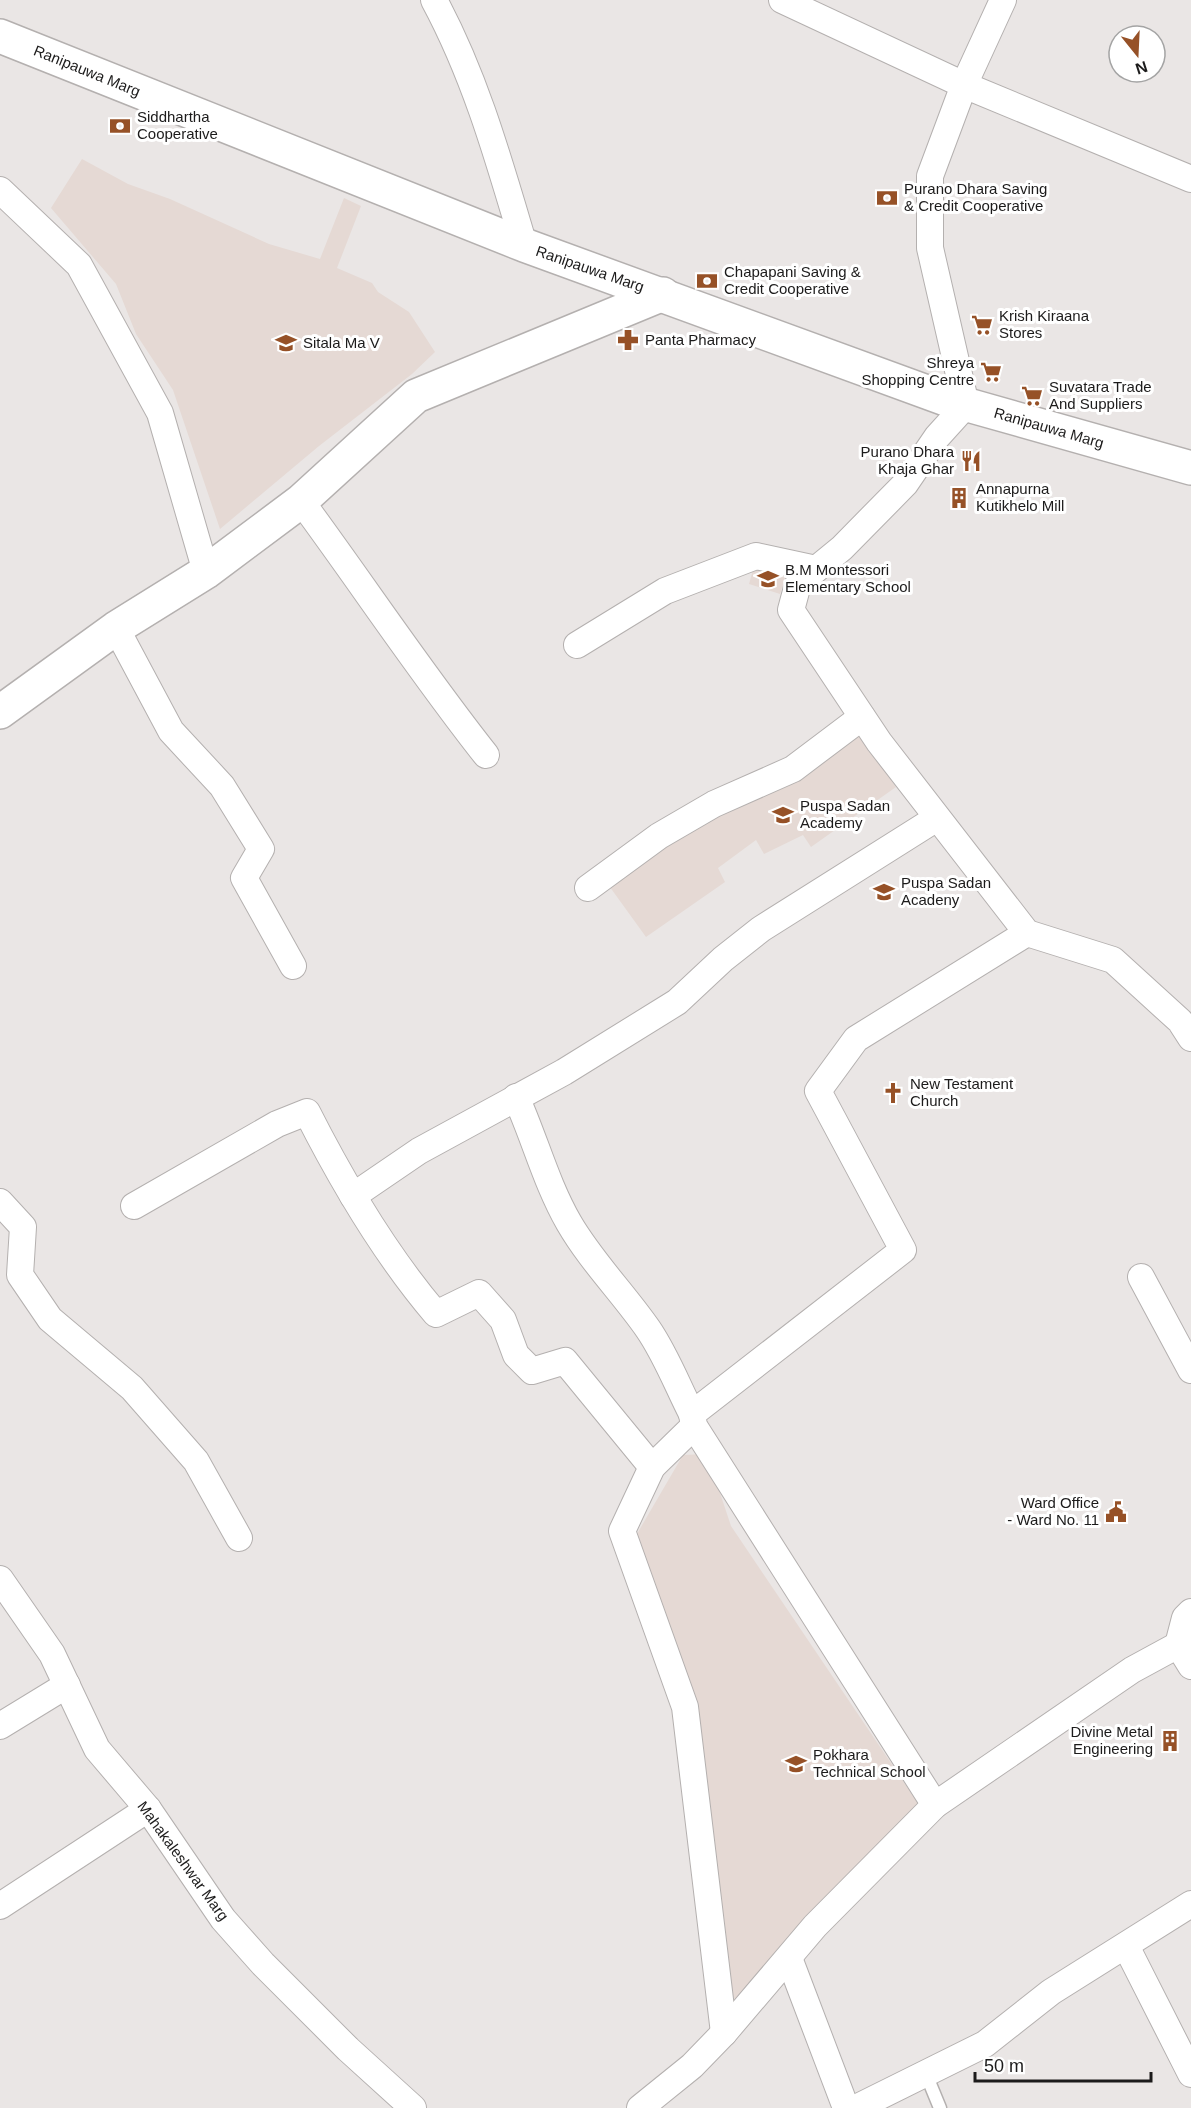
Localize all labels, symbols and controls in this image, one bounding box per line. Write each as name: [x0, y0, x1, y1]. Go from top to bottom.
north arrow: [1107, 24, 1167, 84]
street label: Ranipauwa Marg: [31, 41, 143, 100]
text: N: [1133, 58, 1150, 78]
place label: Siddhartha Cooperative: [137, 108, 218, 142]
bank icon: Siddhartha Cooperative: [108, 114, 132, 138]
place label: Purano Dhara Saving & Credit Cooperative: [904, 180, 1047, 214]
bank icon: Purano Dhara Saving & Credit Cooperative: [875, 186, 899, 210]
street label: Ranipauwa Marg: [534, 242, 647, 295]
place label: Chapapani Saving & Credit Cooperative: [724, 263, 861, 297]
bank icon: Chapapani Saving & Credit Cooperative: [695, 269, 719, 293]
place label: Krish Kiraana Stores: [999, 307, 1090, 341]
supermarket icon: Krish Kiraana Stores: [970, 313, 994, 337]
pharmacy icon: Panta Pharmacy: [616, 328, 640, 352]
school or university icon: Sitala Ma V: [274, 331, 298, 355]
place label: Panta Pharmacy: [645, 331, 756, 348]
place label: Sitala Ma V: [303, 334, 380, 351]
place label: Shreya Shopping Centre: [861, 354, 975, 388]
supermarket icon: Shreya Shopping Centre: [979, 360, 1003, 384]
place label: Suvatara Trade And Suppliers: [1049, 378, 1152, 412]
supermarket icon: Suvatara Trade And Suppliers: [1020, 384, 1044, 408]
street label: Ranipauwa Marg: [992, 404, 1106, 451]
place label: Purano Dhara Khaja Ghar: [861, 443, 955, 477]
restaurant icon: Purano Dhara Khaja Ghar: [959, 449, 983, 473]
place label: Annapurna Kutikhelo Mill: [976, 480, 1064, 514]
building icon: Annapurna Kutikhelo Mill: [947, 486, 971, 510]
place label: B.M Montessori Elementary School: [785, 561, 911, 595]
school or university icon: B.M Montessori Elementary School: [756, 567, 780, 591]
place label: Puspa Sadan Academy: [800, 797, 890, 831]
school or university icon: Puspa Sadan Academy: [771, 803, 795, 827]
place label: Puspa Sadan Acadeny: [901, 874, 991, 908]
school or university icon: Puspa Sadan Acadeny: [872, 880, 896, 904]
place label: New Testament Church: [910, 1075, 1014, 1109]
church icon: New Testament Church: [881, 1081, 905, 1105]
place label: Ward Office - Ward No. 11: [1007, 1494, 1099, 1528]
public building icon: Ward Office - Ward No. 11: [1104, 1500, 1128, 1524]
place label: Divine Metal Engineering: [1070, 1723, 1153, 1757]
building icon: Divine Metal Engineering: [1158, 1729, 1182, 1753]
place label: Pokhara Technical School: [813, 1746, 926, 1780]
school or university icon: Pokhara Technical School: [784, 1752, 808, 1776]
street label: Mahakaleshwar Marg: [134, 1798, 232, 1924]
scale bar: [975, 2045, 1150, 2083]
text: 50 m: [984, 2056, 1024, 2076]

